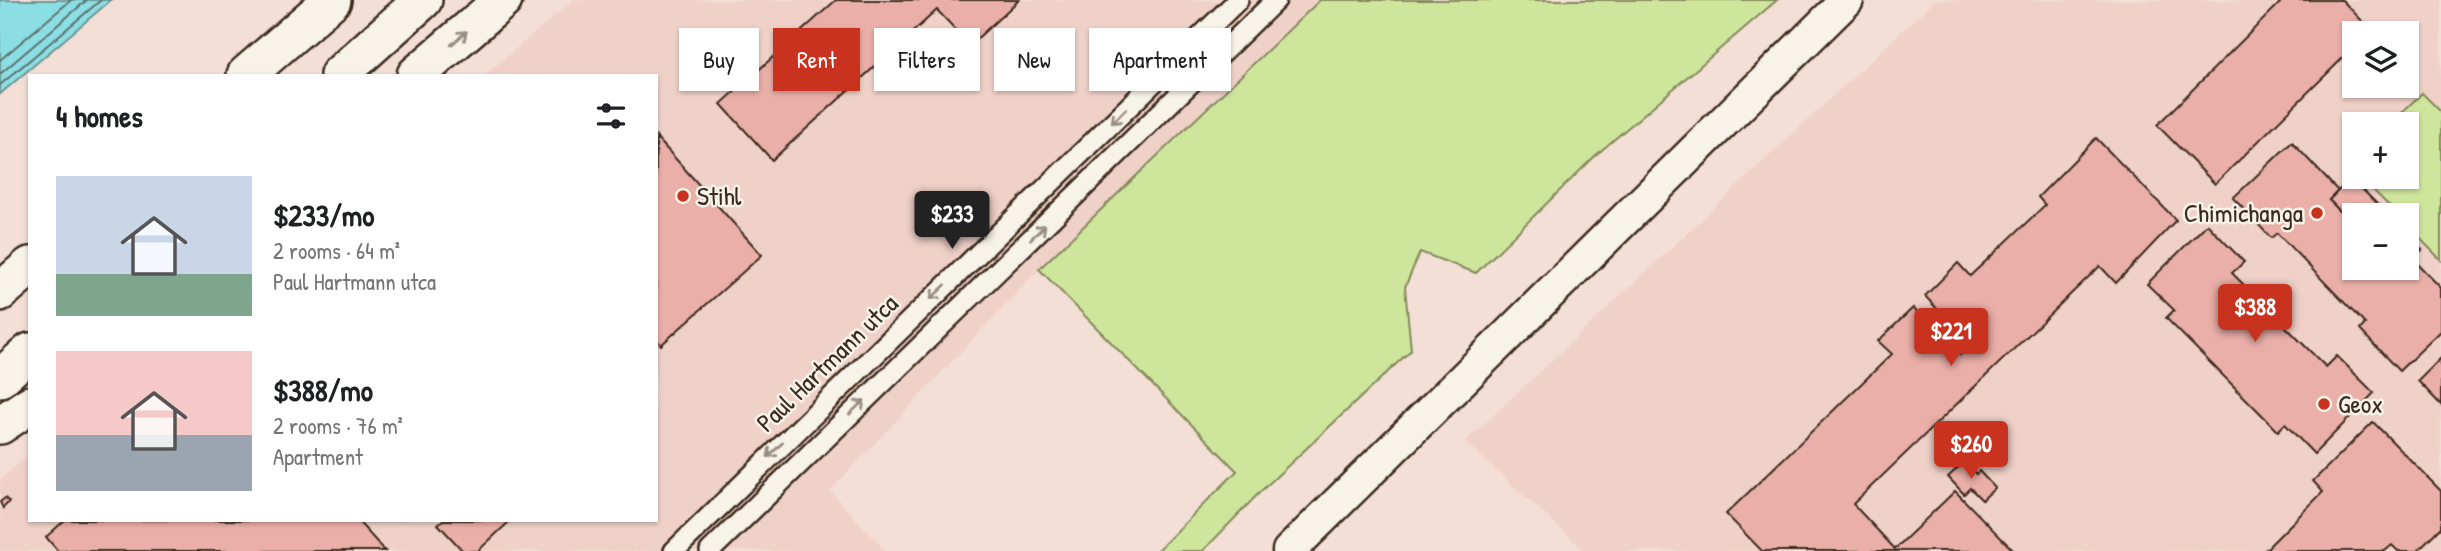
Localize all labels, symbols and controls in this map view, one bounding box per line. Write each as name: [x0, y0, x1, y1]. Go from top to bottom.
map controls: [2342, 21, 2419, 280]
button: layers: [2342, 21, 2419, 98]
chip: Buy: [679, 28, 759, 91]
chip: Rent: [773, 28, 860, 91]
chip: Filters: [874, 28, 980, 91]
chip: New: [994, 28, 1075, 91]
chip: Apartment: [1089, 28, 1231, 91]
one-way arrow: [450, 30, 468, 46]
text: 4 homes: [56, 96, 143, 136]
icon: filters: [592, 97, 630, 135]
one-way arrow: [1111, 107, 1128, 124]
button: +: [2342, 112, 2419, 189]
place label: Stihl: [697, 178, 742, 213]
marker: Stihl: [675, 188, 691, 204]
pin: $233: [911, 191, 993, 251]
text: $233/mo: [273, 195, 374, 235]
place label: Chimichanga: [2184, 195, 2303, 230]
text: $233: [930, 198, 974, 229]
button: −: [2342, 203, 2419, 280]
icon: home: [112, 204, 196, 288]
marker: Chimichanga: [2309, 205, 2325, 221]
one-way arrow: [1029, 223, 1046, 240]
text: 2 rooms · 64 m²: [273, 235, 400, 266]
text: Paul Hartmann utca: [273, 266, 436, 297]
one-way arrow: [930, 283, 947, 300]
pin: $388: [2214, 284, 2296, 344]
street label: Paul Hartmann utca: [748, 286, 905, 439]
text: $388: [2234, 291, 2276, 322]
pin: $221: [1910, 308, 1992, 368]
text: $221: [1930, 315, 1972, 346]
text: $388/mo: [273, 370, 373, 410]
icon: home: [112, 379, 196, 463]
place label: Geox: [2338, 386, 2383, 421]
marker: Geox: [2316, 396, 2332, 412]
one-way arrow: [849, 399, 866, 416]
text: 2 rooms · 76 m²: [273, 410, 403, 441]
pin: $260: [1930, 421, 2012, 481]
text: $260: [1950, 428, 1992, 459]
text: Apartment: [273, 441, 363, 472]
one-way arrow: [767, 442, 784, 459]

